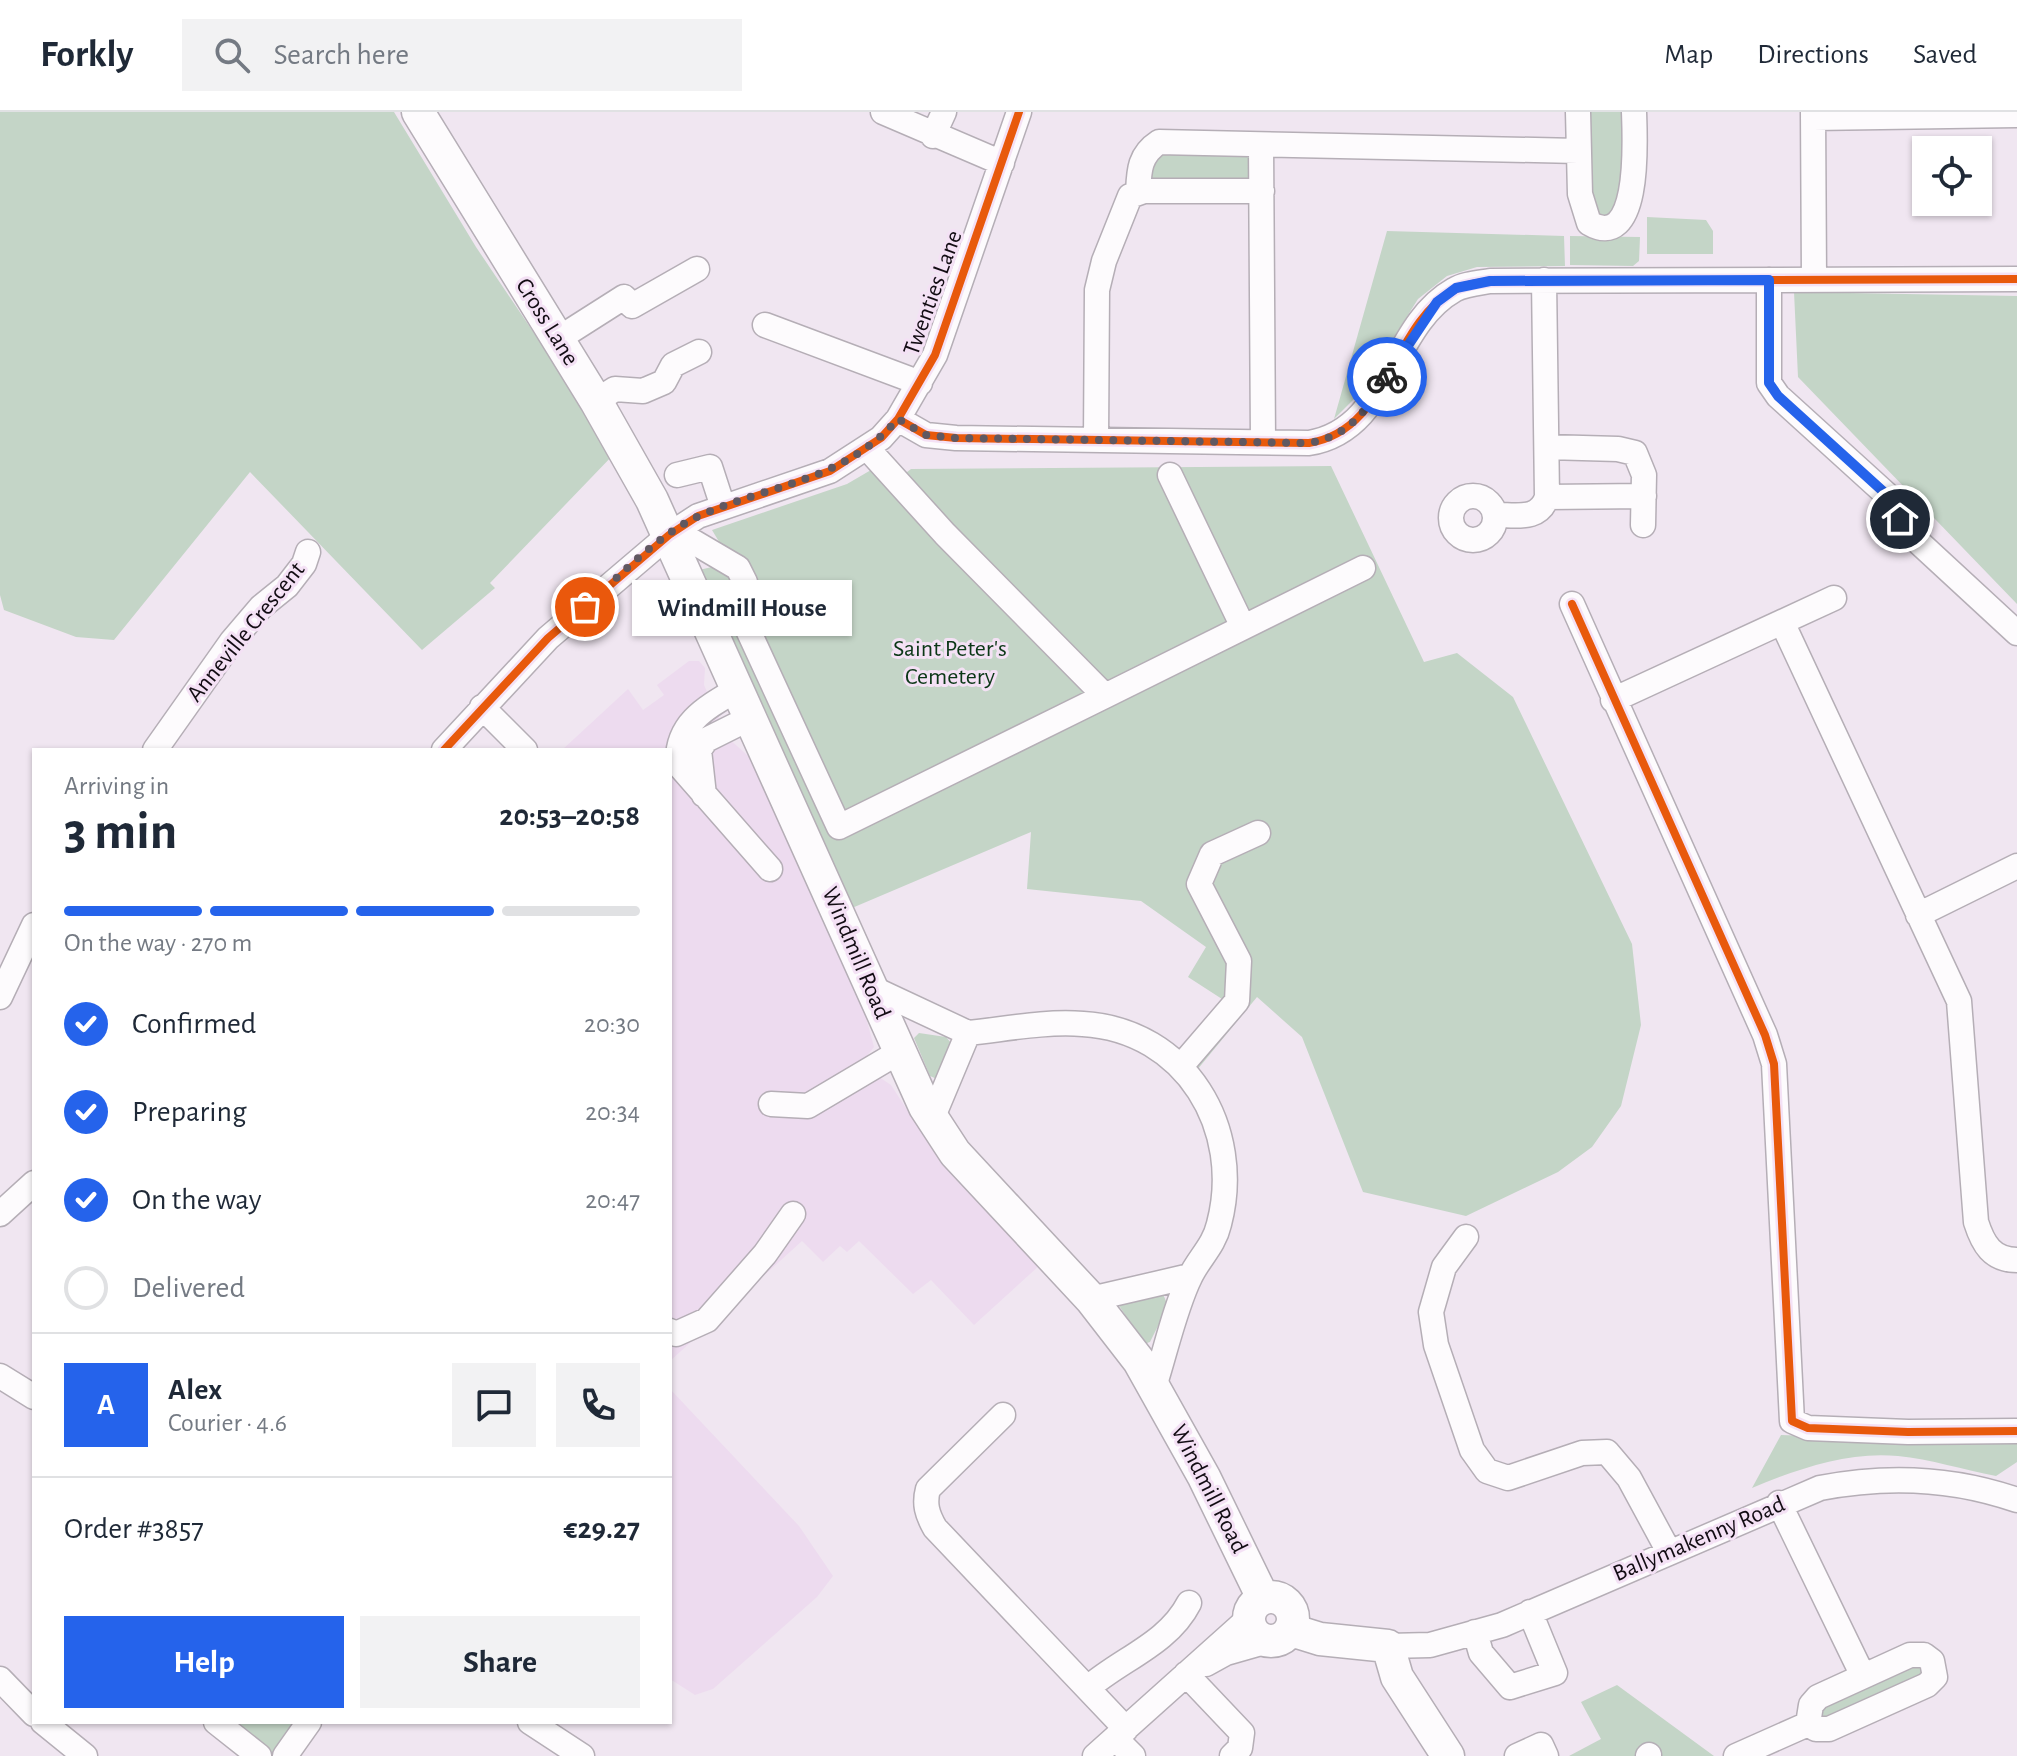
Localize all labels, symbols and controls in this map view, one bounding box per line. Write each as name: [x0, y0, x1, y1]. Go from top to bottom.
search box: [182, 19, 742, 91]
icon: search: [210, 33, 254, 77]
text: Forkly: [40, 36, 134, 74]
text: Search here: [274, 40, 409, 70]
text: Map: [1664, 41, 1713, 69]
text: Directions: [1757, 41, 1869, 69]
text: Saved: [1913, 41, 1977, 69]
map controls: [1912, 136, 1992, 216]
button: locate: [1912, 136, 1992, 216]
street label: Twenties Lane: [899, 227, 967, 359]
street label: Cross Lane: [511, 274, 583, 370]
courier: [1347, 337, 1427, 417]
icon: bike: [1365, 355, 1409, 399]
pin: [1866, 485, 1934, 553]
icon: home: [1878, 497, 1922, 541]
street label: Anneville Crescent: [183, 557, 310, 706]
pin: [551, 573, 619, 641]
callout: Windmill House: [633, 579, 853, 635]
icon: bag: [563, 585, 607, 629]
text: Windmill House: [657, 595, 827, 621]
park label: Saint Peter's Cemetery: [893, 637, 1007, 689]
text: Arriving in: [64, 773, 169, 799]
text: 20:53–20:58: [499, 801, 640, 831]
text: 3 min: [64, 806, 177, 858]
street label: Windmill Road: [817, 884, 895, 1022]
text: On the way · 270 m: [64, 930, 252, 956]
icon: check: [64, 1002, 108, 1046]
text: Confirmed: [132, 1009, 256, 1039]
text: 20:30: [584, 1011, 640, 1037]
icon: check: [64, 1090, 108, 1134]
text: Preparing: [132, 1097, 247, 1127]
text: 20:34: [585, 1099, 640, 1125]
icon: check: [64, 1178, 108, 1222]
text: On the way: [132, 1185, 261, 1215]
text: 20:47: [585, 1187, 640, 1213]
text: Delivered: [132, 1273, 245, 1303]
button: chat: [452, 1363, 536, 1447]
button: phone: [556, 1363, 640, 1447]
text: Alex: [168, 1375, 222, 1405]
text: A: [97, 1390, 115, 1420]
text: Courier · 4.6: [168, 1410, 287, 1436]
street label: Windmill Road: [1166, 1421, 1252, 1557]
street label: Ballymakenny Road: [1610, 1492, 1788, 1586]
text: Order #3857: [64, 1514, 204, 1544]
text: €29.27: [563, 1514, 640, 1544]
button: Help: [64, 1616, 344, 1708]
button: Share: [360, 1616, 640, 1708]

